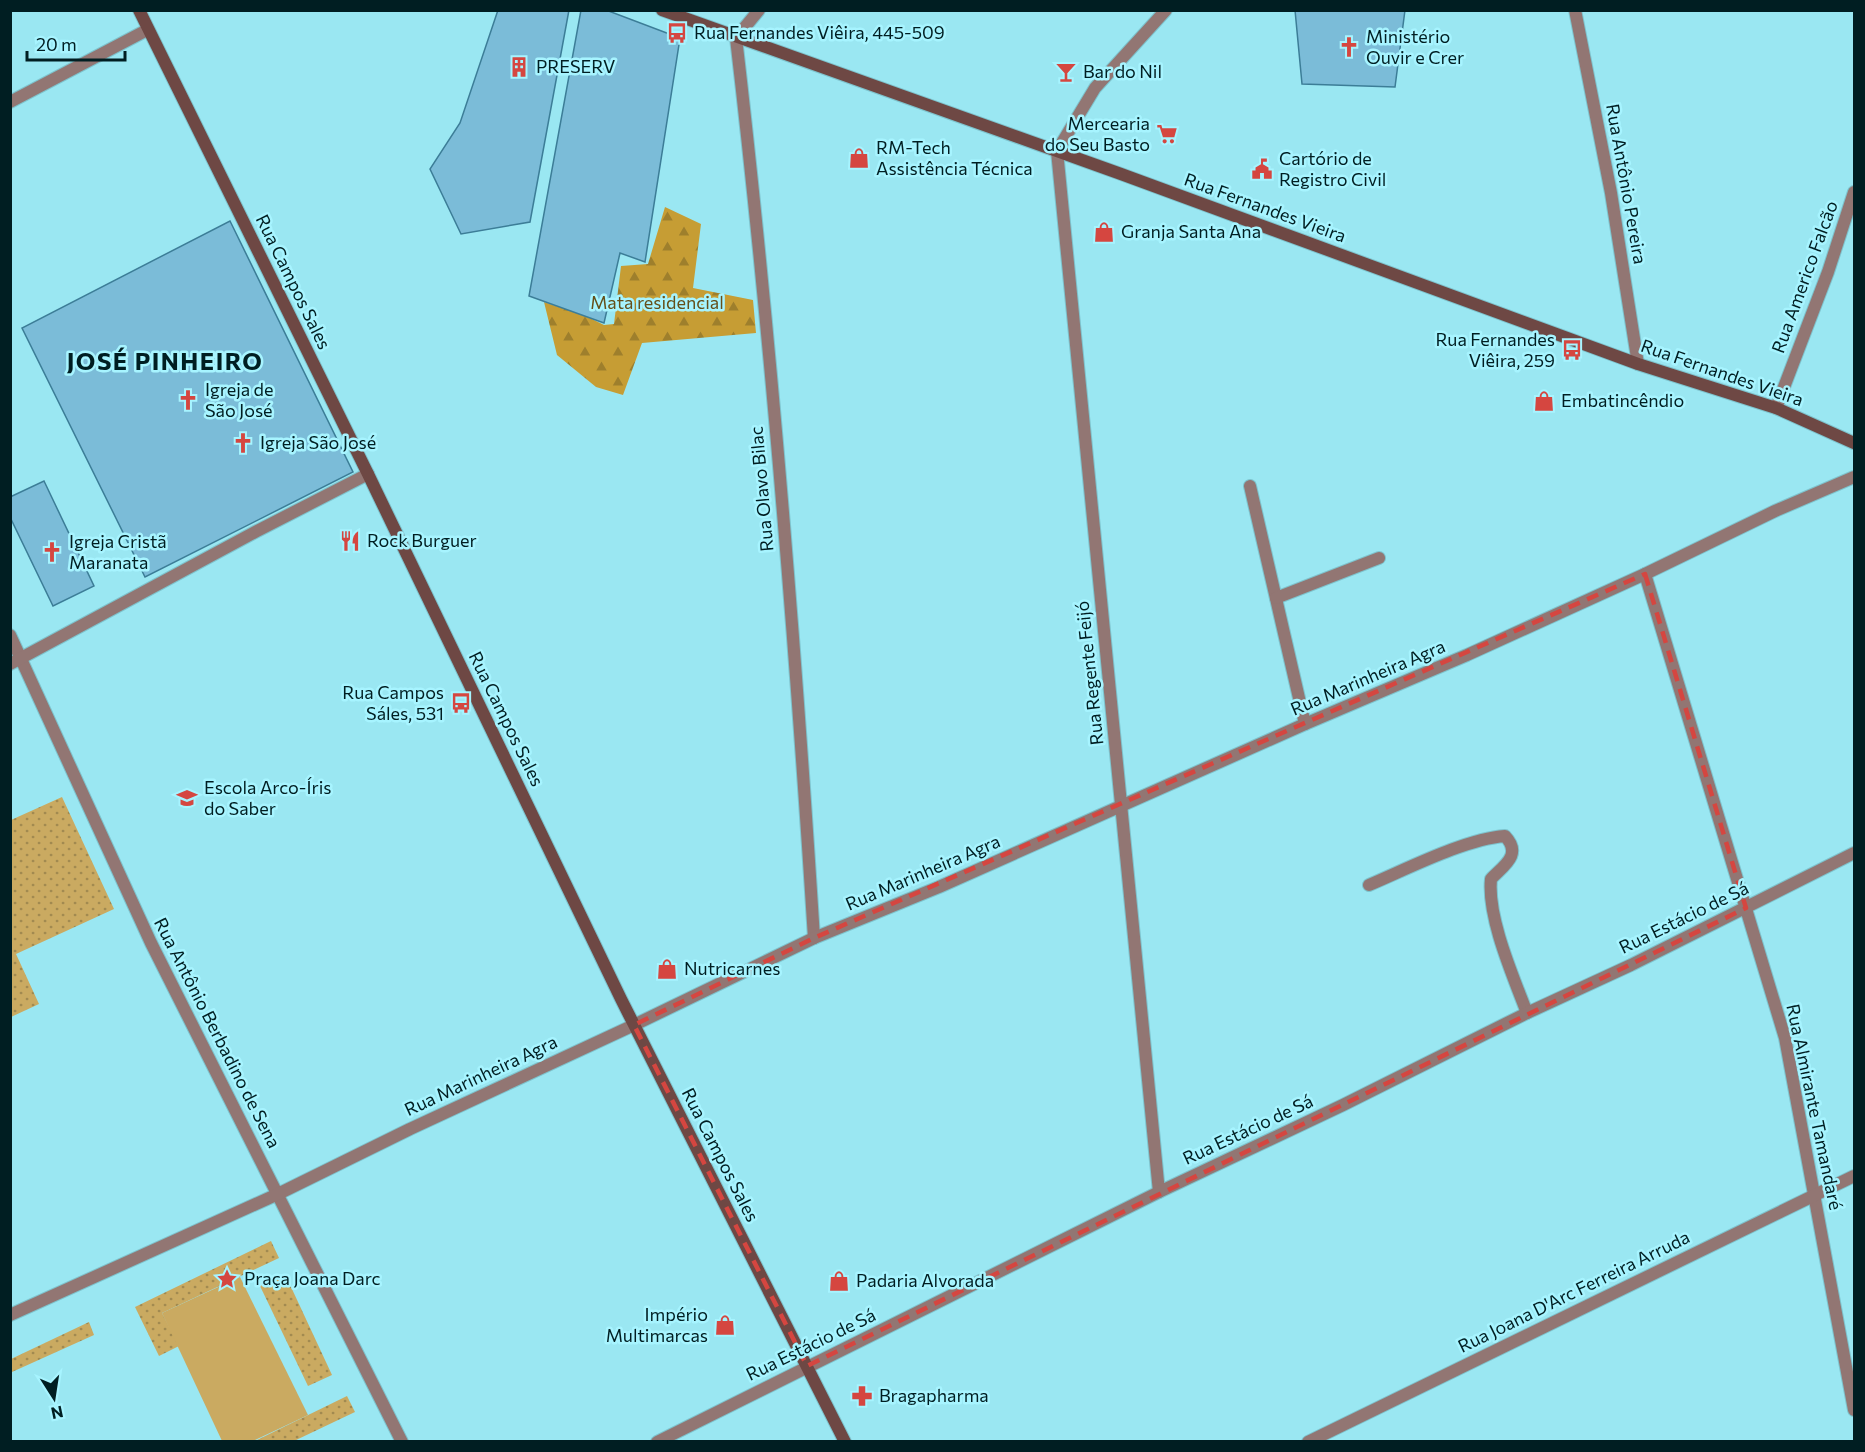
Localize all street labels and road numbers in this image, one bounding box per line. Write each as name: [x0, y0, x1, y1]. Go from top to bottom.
street label: Rua Antônio Pereira: [1602, 102, 1652, 266]
street label: Rua Fernandes Vieira: [1181, 168, 1349, 247]
street label: Rua Americo Falcão: [1766, 198, 1842, 356]
street label: Rua Campos Sales: [252, 210, 336, 353]
street label: Rua Fernandes Vieira: [1638, 334, 1807, 410]
street label: Rua Olavo Bilac: [745, 425, 777, 553]
street label: Rua Regente Feijó: [1070, 600, 1108, 746]
street label: Rua Marinheira Agra: [1287, 635, 1448, 720]
street label: Rua Campos Sales: [465, 647, 549, 790]
street label: Rua Marinheira Agra: [842, 830, 1003, 915]
street label: Rua Estácio de Sá: [1615, 876, 1752, 958]
street label: Rua Antônio Berbadino de Sena: [150, 914, 286, 1151]
street label: Rua Almirante Tamandaré: [1782, 1002, 1848, 1212]
street label: Rua Marinheira Agra: [401, 1030, 560, 1120]
street label: Rua Campos Sales: [678, 1084, 764, 1225]
street label: Rua Estácio de Sá: [1179, 1089, 1316, 1169]
street label: Rua Joana D'Arc Ferreira Arruda: [1454, 1225, 1693, 1357]
street label: Rua Estácio de Sá: [742, 1303, 879, 1385]

